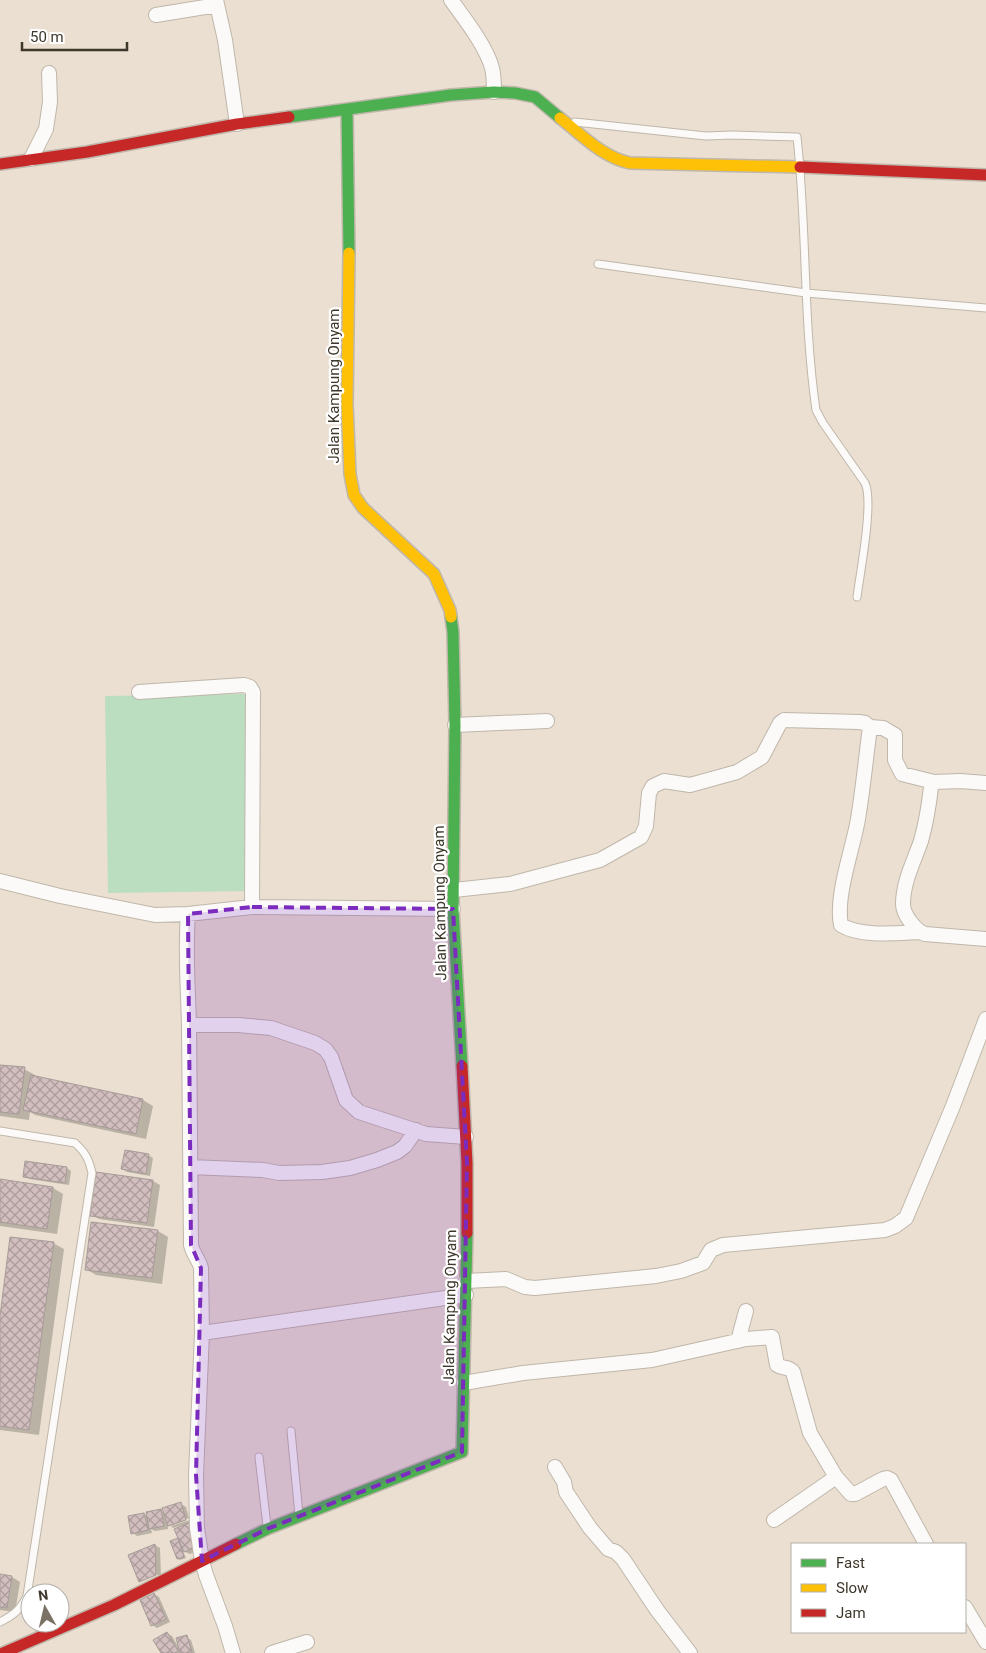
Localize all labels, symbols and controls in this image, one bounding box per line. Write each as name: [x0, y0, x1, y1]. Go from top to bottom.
scale bar: [22, 20, 128, 52]
text: 50 m: [30, 28, 64, 46]
street label: Jalan Kampung Onyam: [325, 309, 343, 464]
street label: Jalan Kampung Onyam: [430, 825, 450, 981]
street label: Jalan Kampung Onyam: [440, 1229, 460, 1385]
legend: [791, 1543, 966, 1633]
text: Fast: [836, 1554, 865, 1572]
text: Slow: [836, 1579, 868, 1597]
north arrow: [20, 1583, 70, 1633]
text: N: [37, 1587, 49, 1604]
text: Jam: [836, 1604, 866, 1622]

